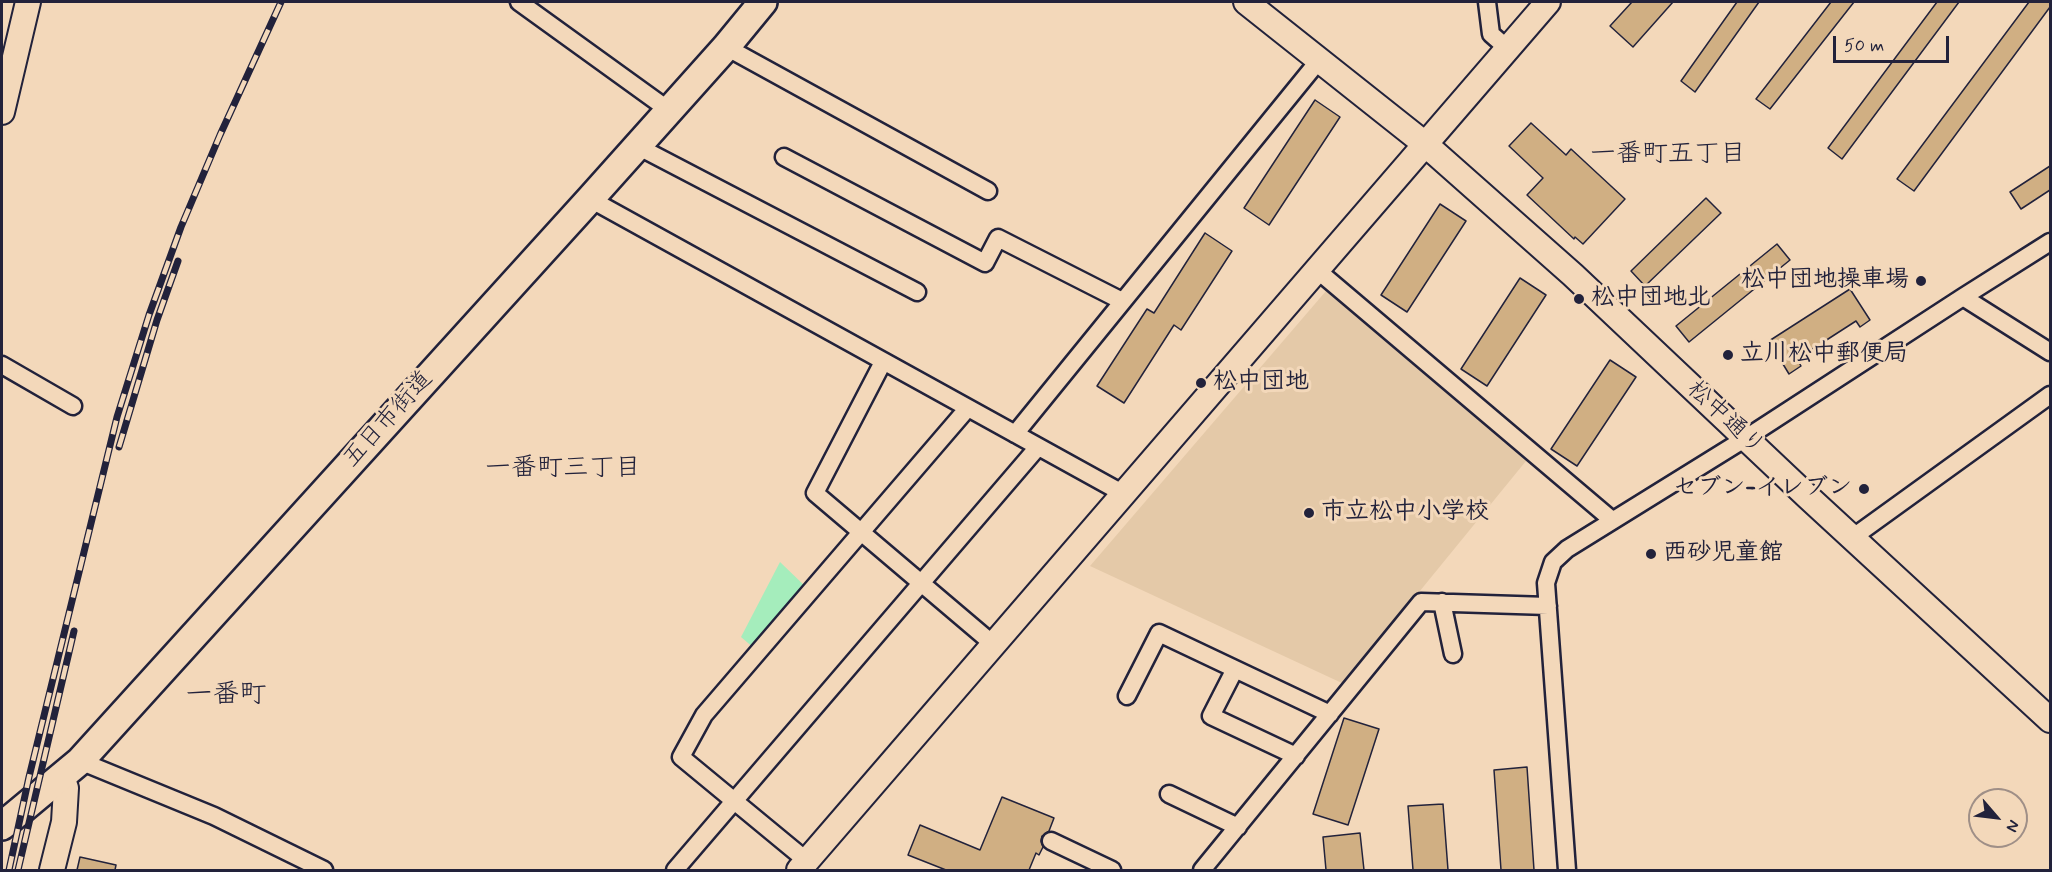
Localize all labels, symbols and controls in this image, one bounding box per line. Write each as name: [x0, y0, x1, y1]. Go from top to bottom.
scale bar: [1836, 24, 1952, 62]
text: 50 m: [1844, 34, 1884, 58]
district label: 一番町五丁目: [1590, 140, 1746, 172]
place label: 松中団地操車場: [1741, 267, 1909, 295]
marker: 松中団地操車場: [1914, 274, 1928, 288]
place label: 松中団地北: [1591, 285, 1711, 313]
marker: 松中団地北: [1572, 292, 1586, 306]
place label: 立川松中郵便局: [1740, 341, 1908, 369]
marker: 立川松中郵便局: [1721, 348, 1735, 362]
street label: 五日市街道: [338, 366, 440, 474]
place label: 松中団地: [1213, 369, 1309, 397]
marker: 松中団地: [1194, 376, 1208, 390]
street label: 松中通り: [1680, 376, 1770, 462]
district label: 一番町三丁目: [485, 454, 641, 486]
place label: セブン-イレブン: [1673, 475, 1852, 503]
marker: セブン-イレブン: [1857, 482, 1871, 496]
place label: 市立松中小学校: [1321, 499, 1489, 527]
marker: 市立松中小学校: [1302, 506, 1316, 520]
place label: 西砂児童館: [1663, 540, 1783, 568]
marker: 西砂児童館: [1644, 547, 1658, 561]
district label: 一番町: [186, 680, 266, 712]
north arrow: [1968, 788, 2028, 848]
text: N: [2001, 816, 2024, 835]

